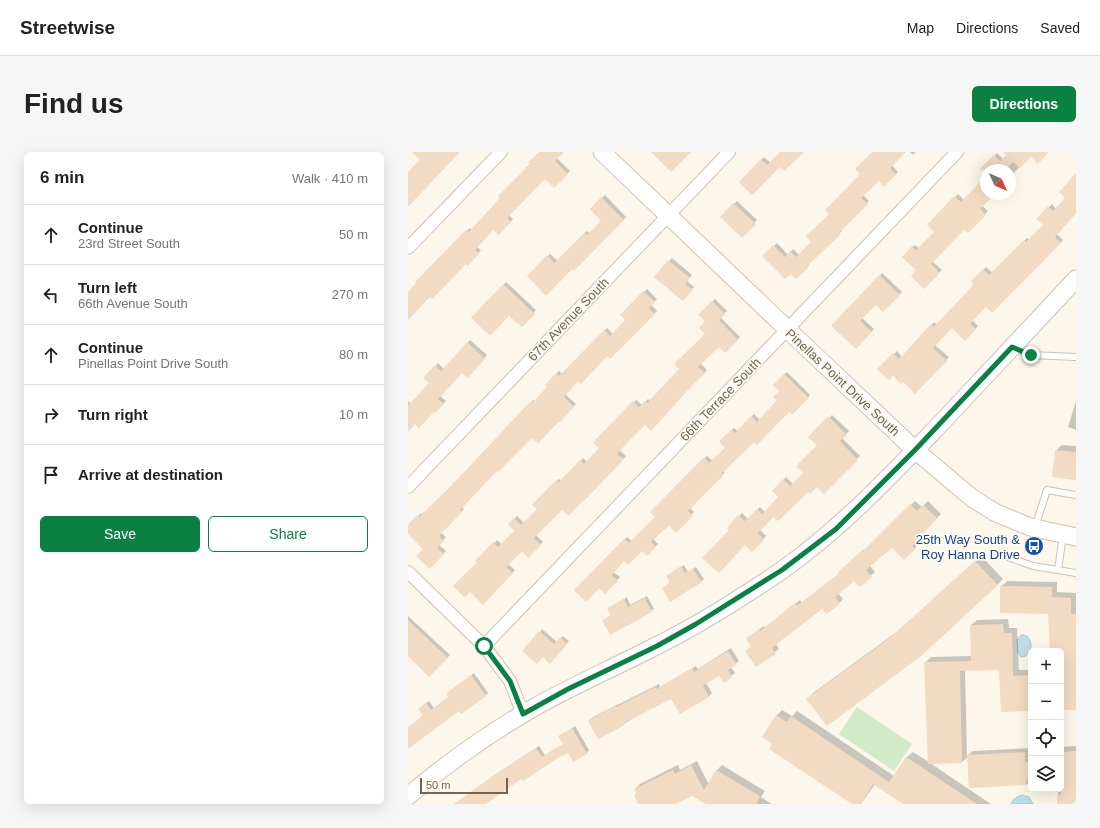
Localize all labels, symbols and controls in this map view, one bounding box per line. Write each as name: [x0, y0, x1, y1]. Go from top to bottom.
text: Streetwise: [20, 17, 115, 38]
text: Map: [907, 20, 934, 36]
text: Directions: [956, 20, 1018, 36]
text: Saved: [1040, 20, 1080, 36]
button: Directions: [972, 86, 1076, 122]
text: Find us: [24, 88, 124, 119]
north arrow: [980, 164, 1016, 200]
text: 6 min: [40, 168, 84, 187]
text: Walk · 410 m: [292, 171, 368, 186]
text: Continue: [78, 219, 143, 236]
icon: ahead: [40, 224, 62, 246]
text: 50 m: [339, 227, 368, 242]
text: 23rd Street South: [78, 236, 180, 251]
street label: 67th Avenue South: [525, 275, 612, 364]
text: Turn left: [78, 279, 137, 296]
icon: left: [40, 284, 62, 306]
text: 270 m: [332, 287, 368, 302]
text: 66th Avenue South: [78, 296, 188, 311]
street label: Pinellas Point Drive South: [783, 326, 903, 439]
text: Continue: [78, 339, 143, 356]
icon: ahead: [40, 344, 62, 366]
route end: [1022, 346, 1040, 364]
text: 80 m: [339, 347, 368, 362]
street label: 66th Terrace South: [677, 355, 764, 444]
text: Pinellas Point Drive South: [78, 356, 228, 371]
icon: right: [40, 404, 62, 426]
text: Turn right: [78, 406, 148, 423]
text: 10 m: [339, 407, 368, 422]
icon: arrive: [40, 464, 62, 486]
text: Arrive at destination: [78, 466, 223, 483]
button: Save: [40, 516, 200, 552]
button: Share: [208, 516, 368, 552]
place label: 25th Way South & Roy Hanna Drive: [916, 532, 1020, 562]
bus stop icon: 25th Way South & Roy Hanna Drive: [1023, 535, 1045, 557]
route start: [475, 637, 493, 655]
map controls: [1028, 648, 1064, 792]
button: +: [1028, 648, 1064, 684]
button: −: [1028, 684, 1064, 720]
button: locate: [1028, 720, 1064, 756]
button: layers: [1028, 756, 1064, 792]
scale bar: [420, 776, 508, 795]
text: 50 m: [426, 779, 450, 791]

